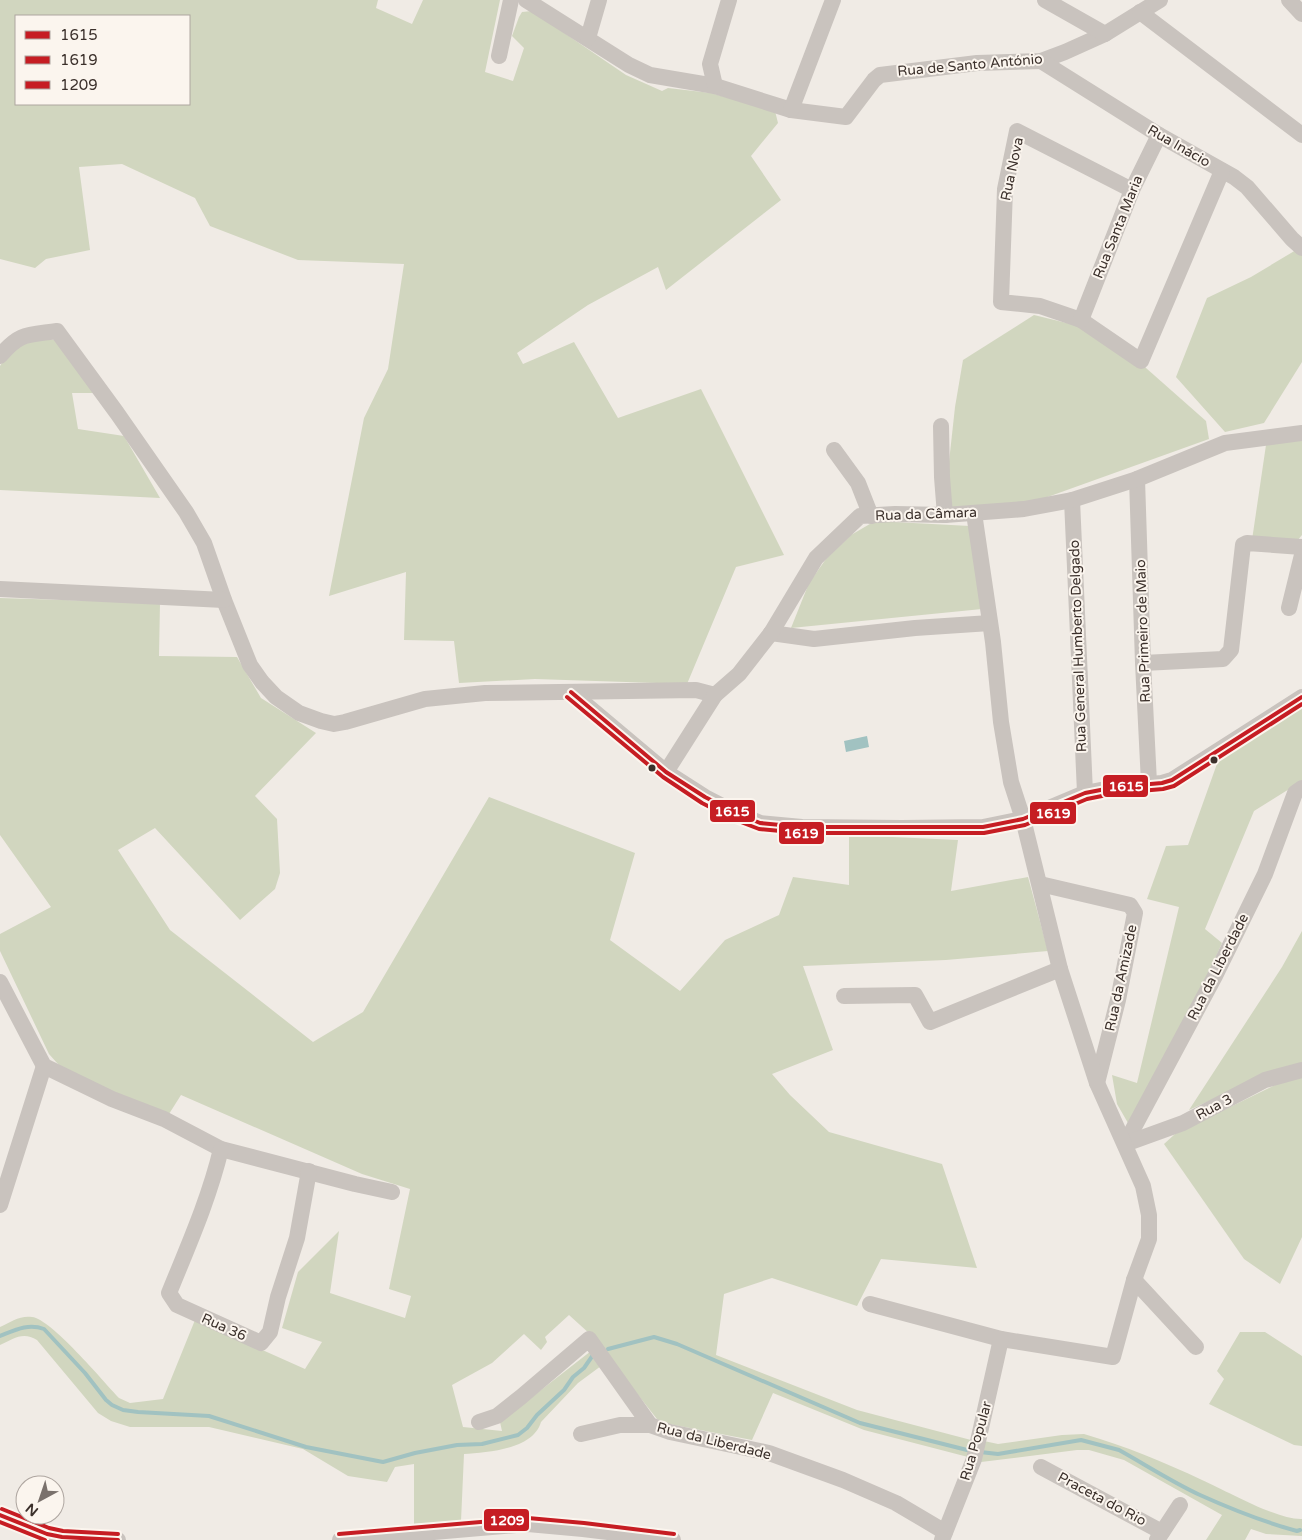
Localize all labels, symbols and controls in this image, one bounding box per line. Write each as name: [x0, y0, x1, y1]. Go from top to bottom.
legend: [15, 15, 190, 105]
text: 1615: [60, 26, 98, 44]
street label: Rua de Santo António: [897, 50, 1043, 80]
text: 1619: [60, 51, 98, 69]
text: 1209: [60, 76, 98, 94]
street label: Rua Inácio: [1145, 121, 1213, 171]
street label: Rua Nova: [997, 136, 1027, 202]
street label: Rua Santa Maria: [1090, 173, 1146, 281]
street label: Rua da Câmara: [875, 504, 977, 524]
street label: Rua General Humberto Delgado: [1066, 540, 1090, 752]
street label: Rua Primeiro de Maio: [1132, 559, 1154, 703]
unlabelled marker: [1209, 755, 1219, 765]
unlabelled marker: [647, 763, 657, 773]
line badge: 1615: [1102, 774, 1149, 798]
text: 1615: [1108, 778, 1144, 795]
line badge: 1615: [709, 799, 756, 823]
line badge: 1619: [1029, 801, 1077, 825]
text: 1615: [714, 803, 750, 820]
text: 1619: [1035, 805, 1071, 822]
line badge: 1619: [778, 821, 825, 845]
text: 1619: [783, 825, 819, 842]
street label: Rua da Liberdade: [1184, 911, 1252, 1023]
street label: Rua da Amizade: [1101, 923, 1141, 1033]
street label: Rua 3: [1193, 1090, 1235, 1124]
street label: Rua 36: [199, 1310, 249, 1345]
street label: Rua Popular: [957, 1399, 996, 1483]
street label: Rua da Liberdade: [655, 1419, 773, 1463]
street label: Praceta do Rio: [1055, 1469, 1149, 1529]
north arrow: [15, 1475, 65, 1525]
text: N: [22, 1499, 42, 1520]
line badge: 1209: [483, 1508, 530, 1532]
text: 1209: [489, 1512, 525, 1529]

